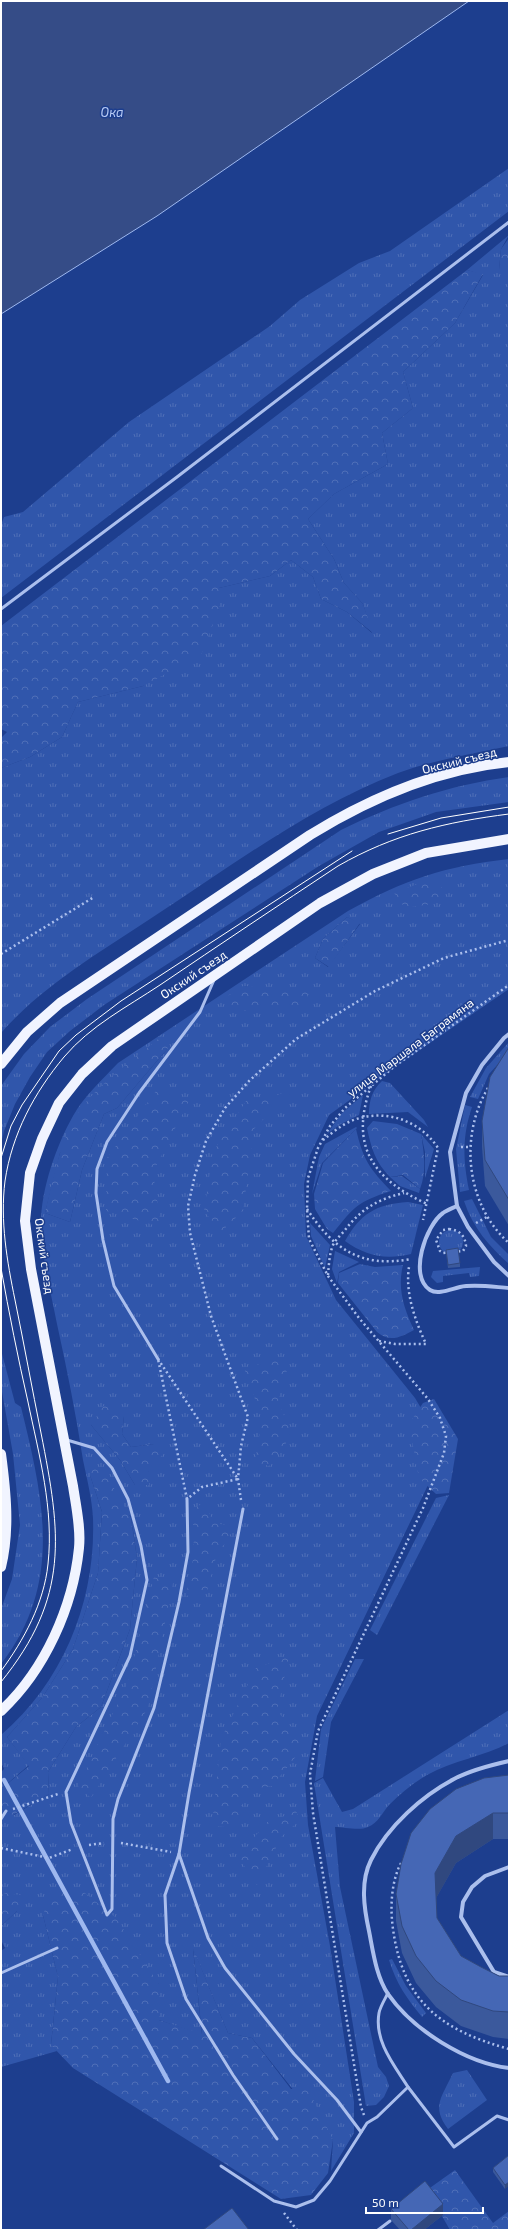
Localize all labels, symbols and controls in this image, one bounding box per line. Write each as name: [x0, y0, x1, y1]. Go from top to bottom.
water label: Ока: [100, 104, 124, 120]
street label: Окский съезд: [420, 744, 498, 776]
street label: Окский съезд: [157, 947, 229, 1001]
street label: улица Маршала Баграмяна: [344, 995, 477, 1100]
street label: Окский съезд: [33, 1217, 57, 1295]
scale bar: [366, 2189, 483, 2215]
text: 50 m: [372, 2195, 399, 2209]

